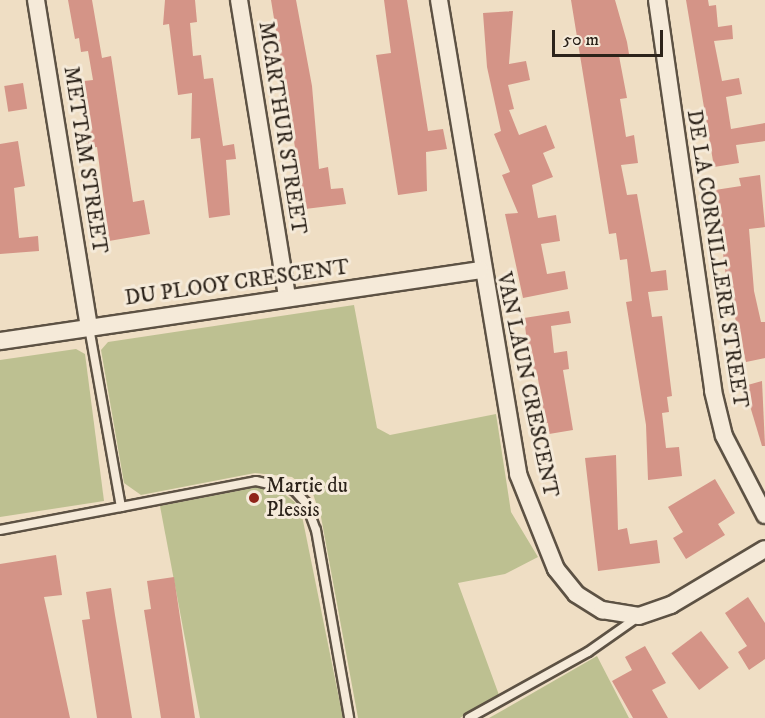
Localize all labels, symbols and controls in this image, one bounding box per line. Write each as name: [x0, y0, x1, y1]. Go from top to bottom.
scale bar: [555, 18, 666, 56]
street label: MCARTHUR STREET: [253, 20, 311, 236]
text: 50 m: [563, 29, 599, 51]
street label: METTAM STREET: [58, 65, 112, 255]
street label: DE LA CORNILLERE STREET: [681, 108, 753, 410]
street label: DU PLOOY CRESCENT: [123, 255, 351, 311]
street label: VAN LAUN CRESCENT: [491, 270, 563, 500]
place label: Martie du Plessis: [266, 473, 348, 523]
marker: Martie du Plessis: [247, 491, 261, 505]

